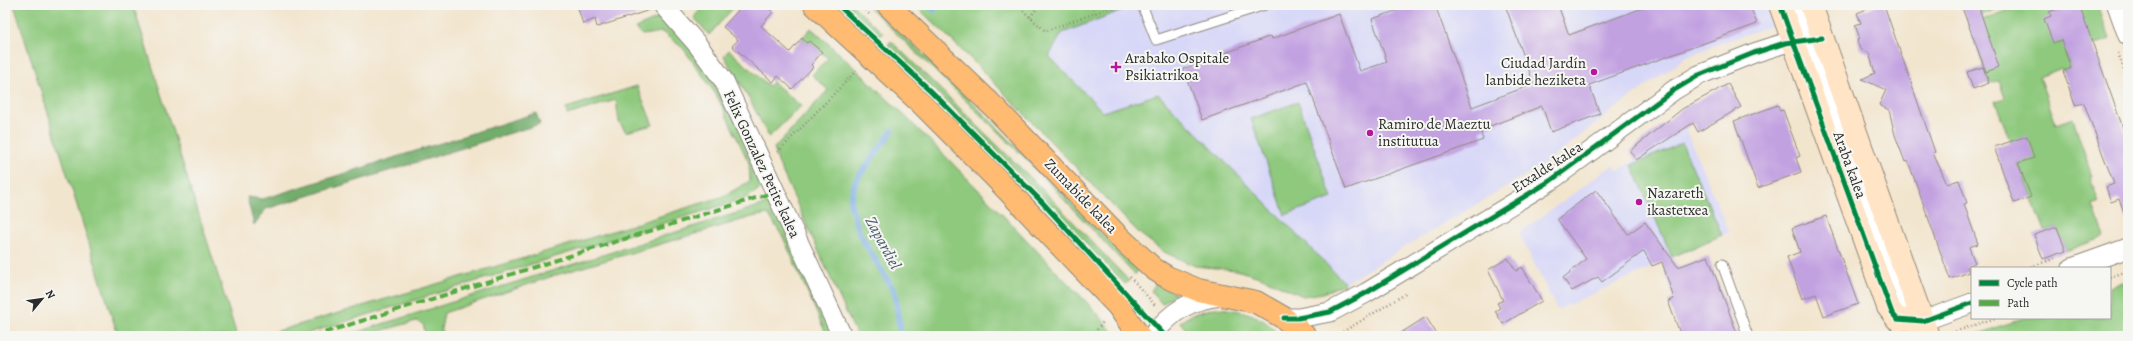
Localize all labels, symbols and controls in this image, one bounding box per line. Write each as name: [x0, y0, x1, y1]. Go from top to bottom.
place label: Arabako Ospitale Psikiatrikoa: [1124, 48, 1229, 85]
place label: Ciudad Jardín lanbide heziketa: [1486, 53, 1586, 90]
marker: Arabako Ospitale Psikiatrikoa: [1110, 61, 1122, 73]
marker: Ciudad Jardín lanbide heziketa: [1589, 67, 1599, 77]
street label: Felix Gonzalez Petite kalea: [719, 87, 805, 241]
place label: Ramiro de Maeztu institutua: [1378, 114, 1491, 151]
marker: Ramiro de Maeztu institutua: [1365, 128, 1375, 138]
street label: Araba kalea: [1828, 128, 1871, 201]
street label: Etxalde kalea: [1508, 137, 1586, 197]
street label: Zumabide kalea: [1040, 154, 1122, 238]
place label: Nazareth ikastetxea: [1647, 183, 1709, 220]
marker: Nazareth ikastetxea: [1634, 197, 1644, 207]
water label: Zapardiel: [860, 213, 906, 273]
legend: [1971, 267, 2111, 319]
text: Cycle path: [2007, 275, 2058, 291]
north arrow: [22, 279, 62, 319]
text: N: [42, 287, 59, 302]
text: Path: [2007, 295, 2030, 311]

